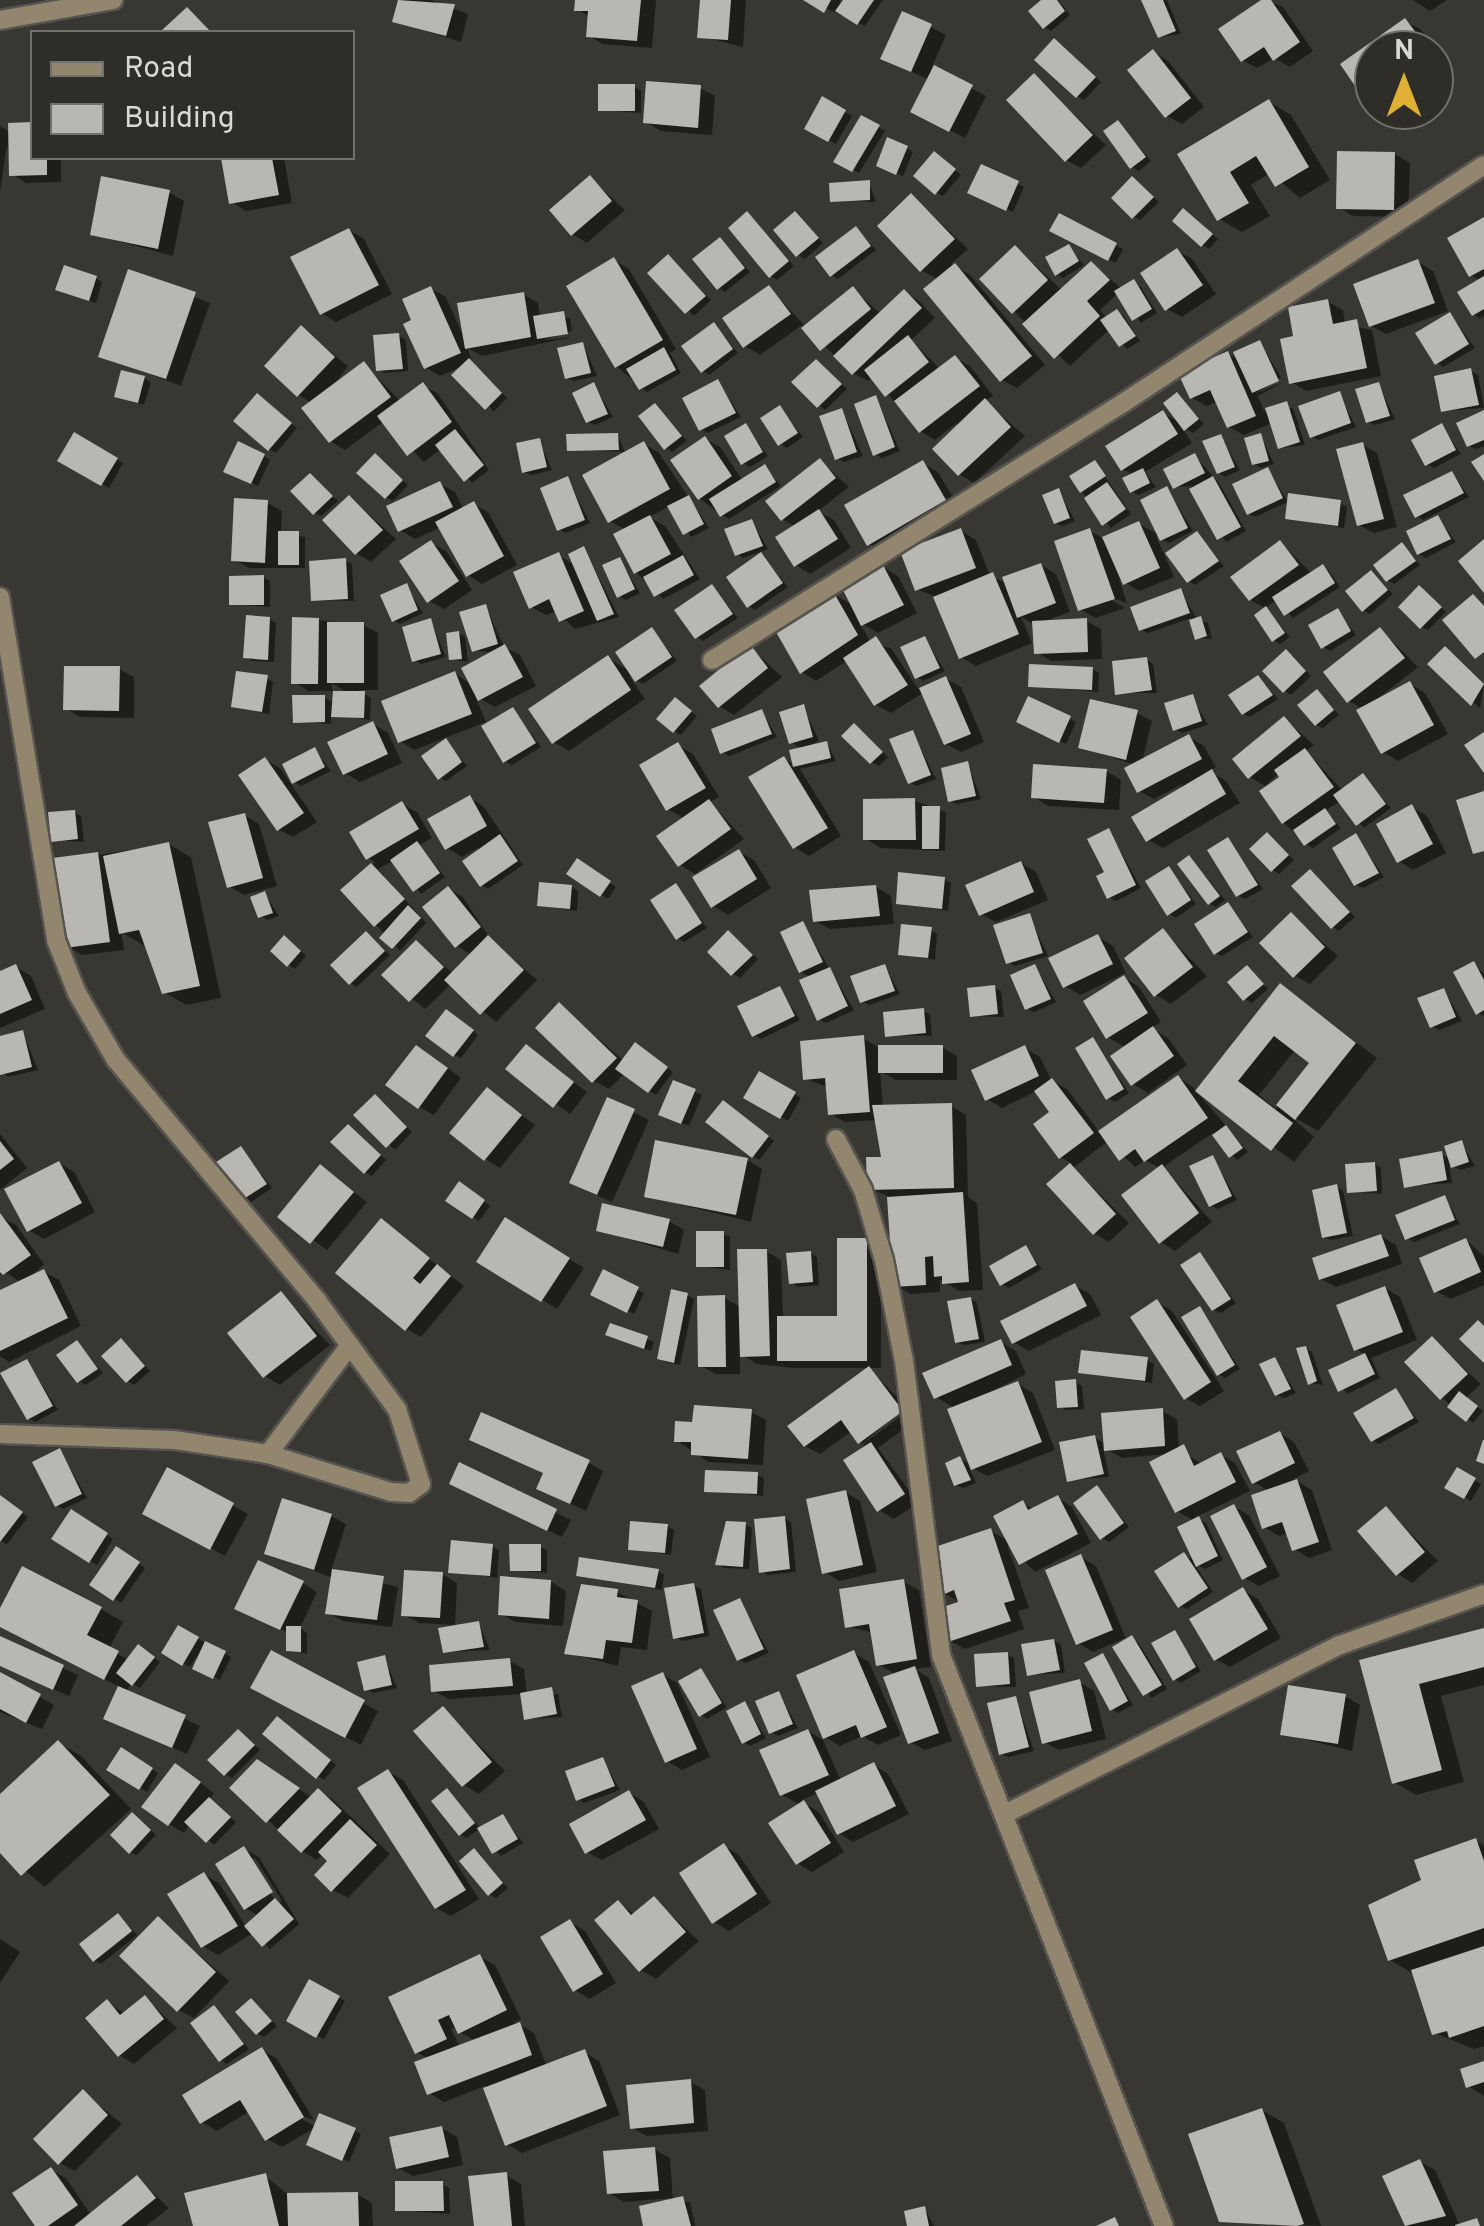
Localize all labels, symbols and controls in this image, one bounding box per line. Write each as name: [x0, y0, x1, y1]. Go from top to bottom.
legend: [30, 30, 355, 160]
north arrow: [1354, 30, 1454, 130]
text: N: [1394, 34, 1414, 70]
text: Road: [124, 51, 193, 88]
text: Building: [124, 101, 235, 138]

